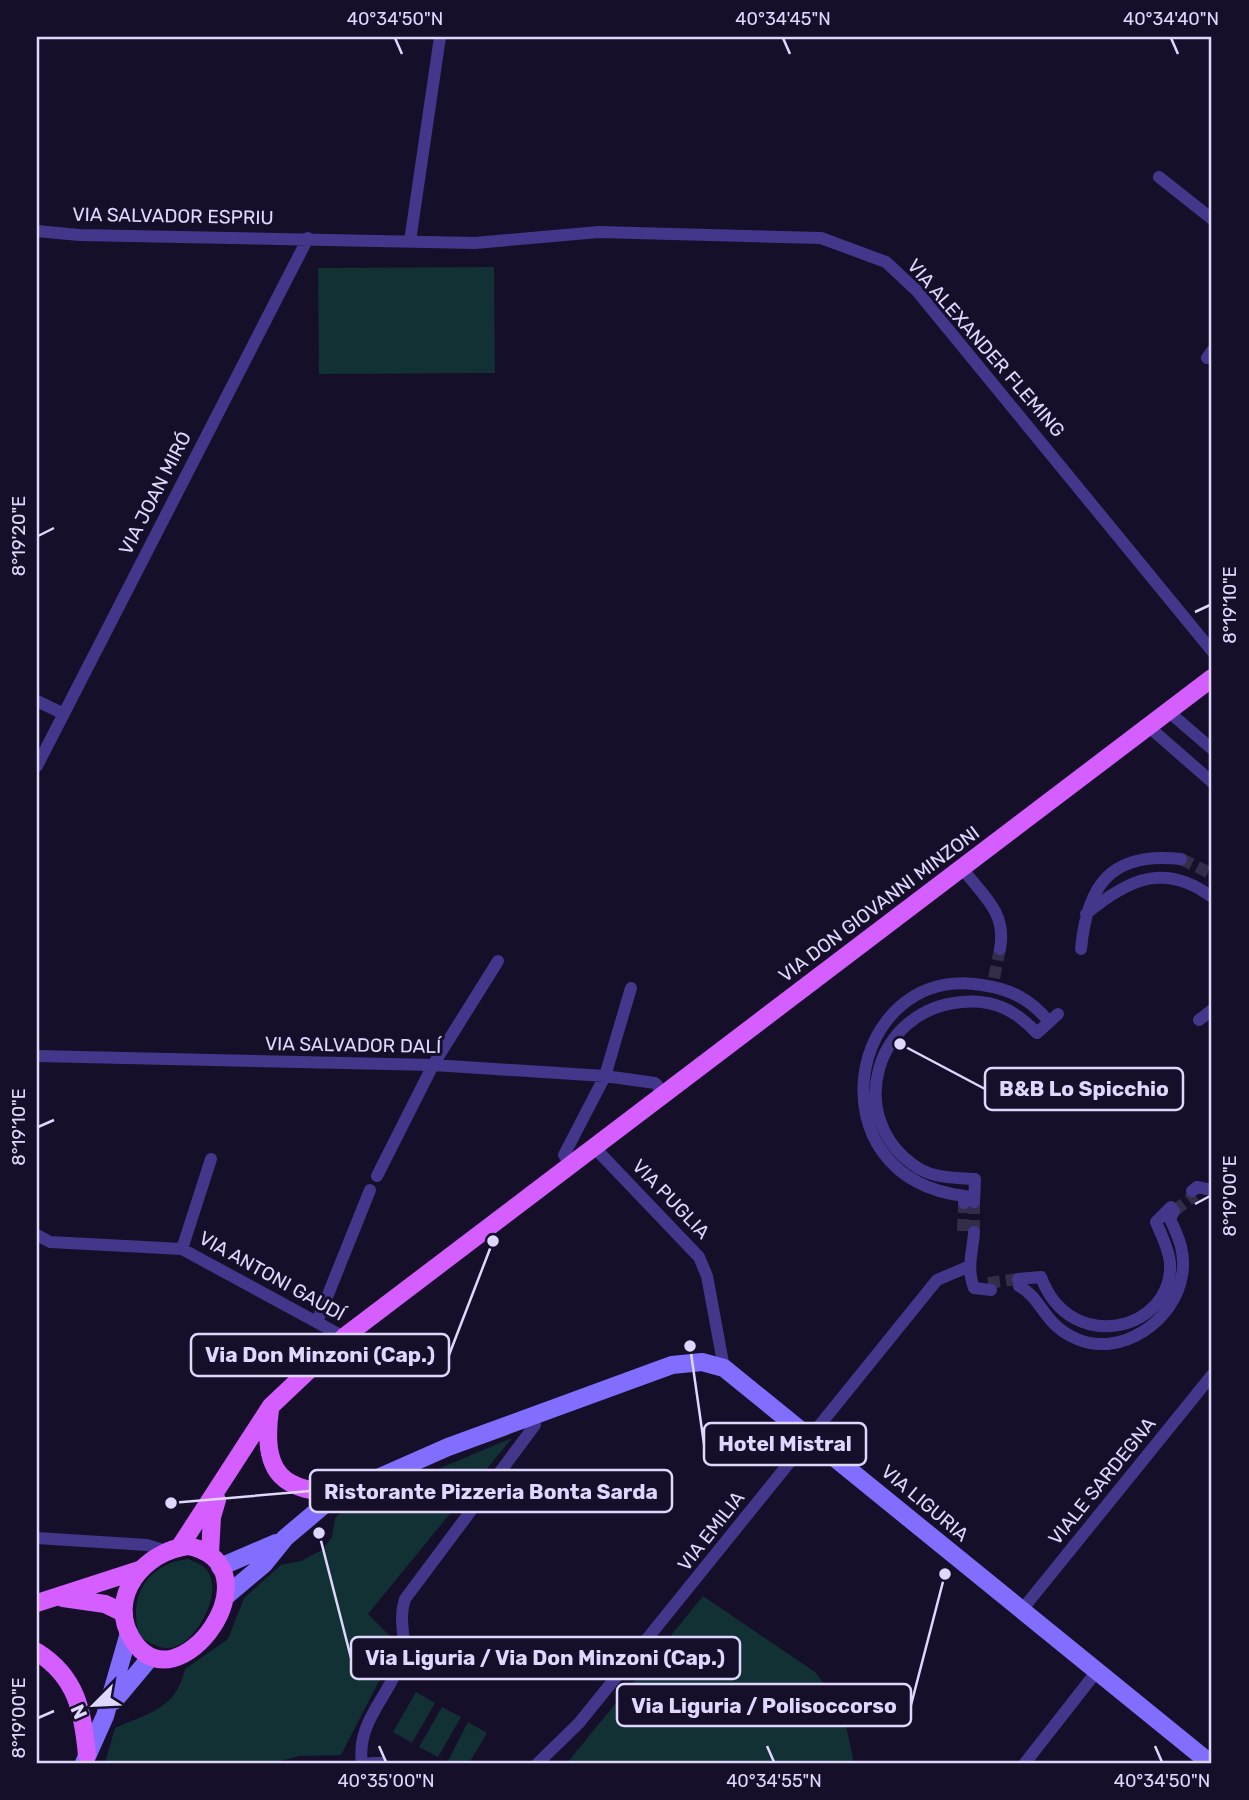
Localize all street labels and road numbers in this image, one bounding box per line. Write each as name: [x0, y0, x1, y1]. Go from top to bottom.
street label: VIA SALVADOR ESPRIU: [72, 203, 274, 229]
street label: VIA ALEXANDER FLEMING: [902, 254, 1070, 442]
street label: VIA JOAN MIRÓ: [114, 427, 196, 559]
street label: VIA DON GIOVANNI MINZONI: [774, 821, 984, 987]
street label: VIA SALVADOR DALÍ: [265, 1032, 442, 1058]
street label: VIA PUGLIA: [627, 1154, 715, 1244]
street label: VIA ANTONI GAUDÍ: [195, 1226, 350, 1326]
street label: VIALE SARDEGNA: [1044, 1412, 1161, 1549]
street label: VIA LIGURIA: [877, 1460, 974, 1546]
street label: VIA EMILIA: [673, 1486, 749, 1575]

